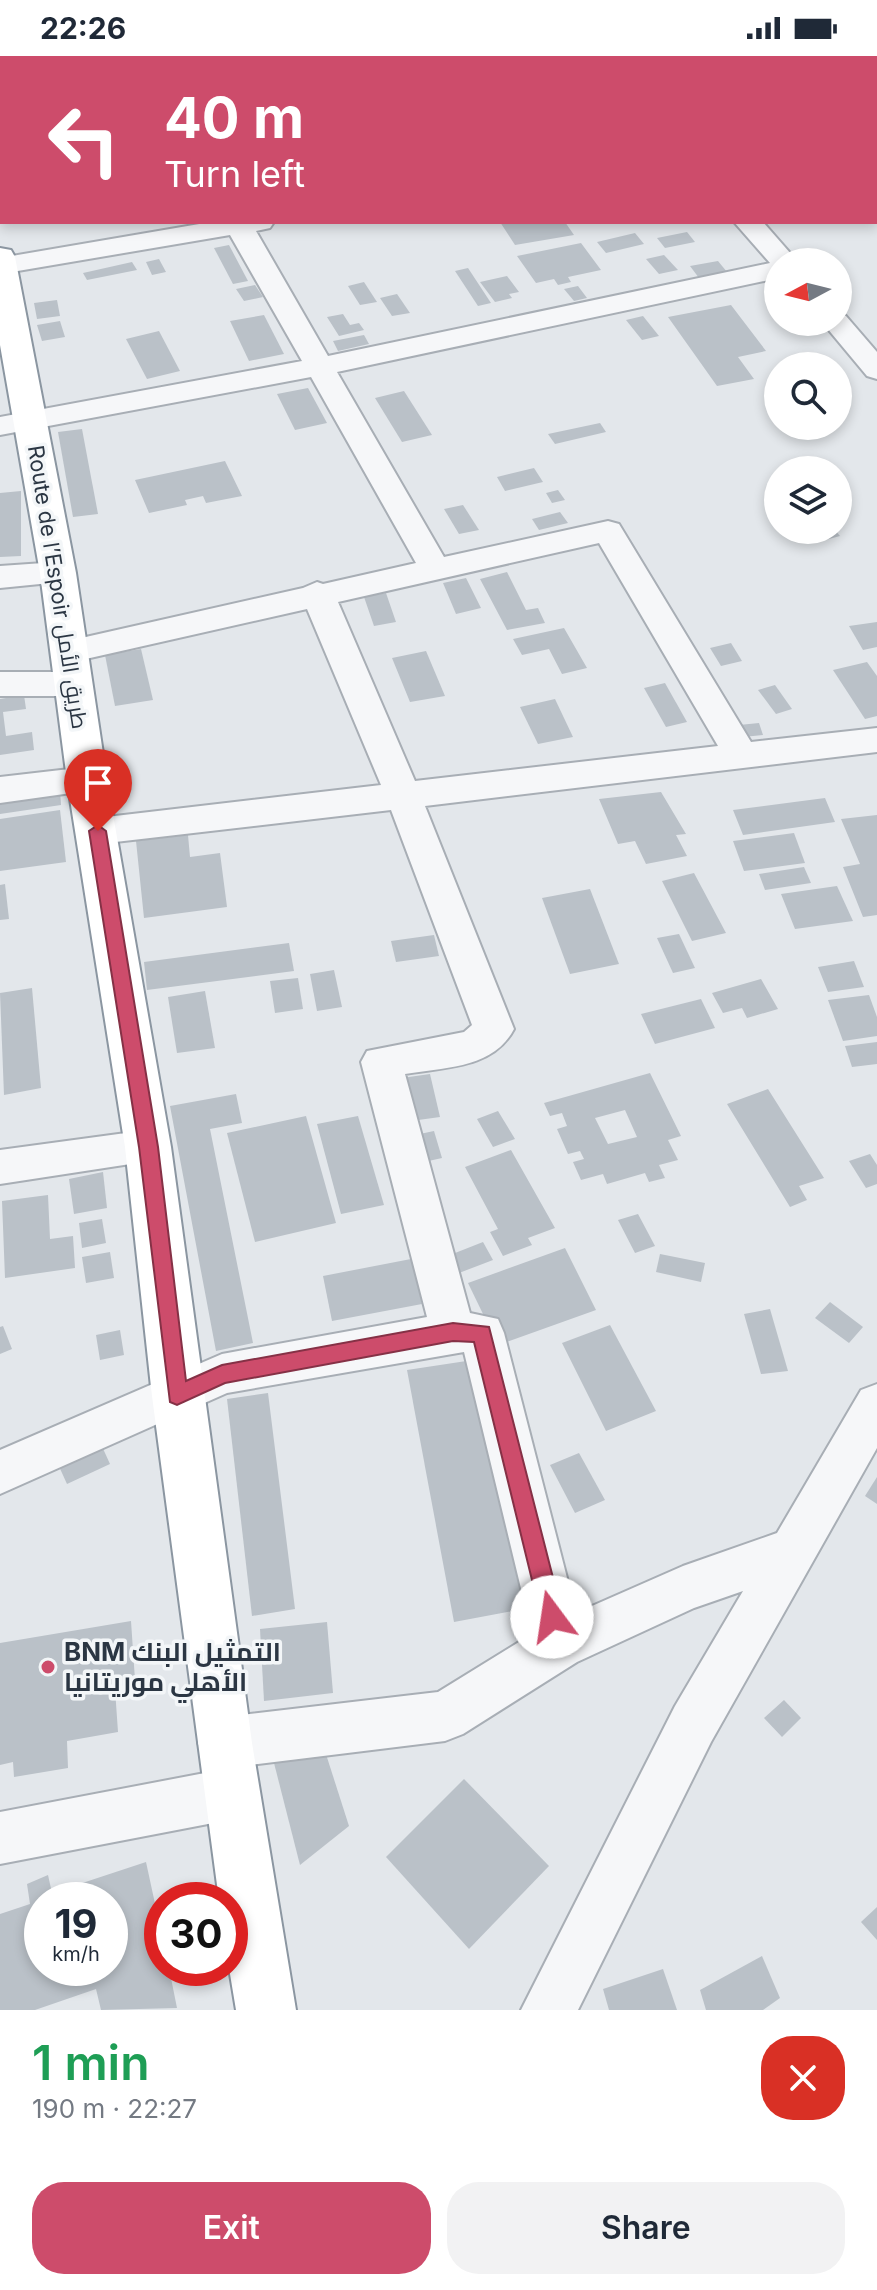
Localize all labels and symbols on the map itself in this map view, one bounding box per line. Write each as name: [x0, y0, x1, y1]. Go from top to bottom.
north arrow: [764, 248, 852, 336]
street label: Route de l’Espoir طريق الأمل: [22, 443, 93, 731]
pin: [64, 749, 132, 831]
position arrow: [510, 1575, 594, 1659]
place label: BNM التمثيل البنك الأهلي موريتانيا: [64, 1636, 281, 1703]
marker: BNM التمثيل البنك الأهلي موريتانيا: [39, 1658, 57, 1676]
speed limit sign: 30: [144, 1882, 248, 1986]

